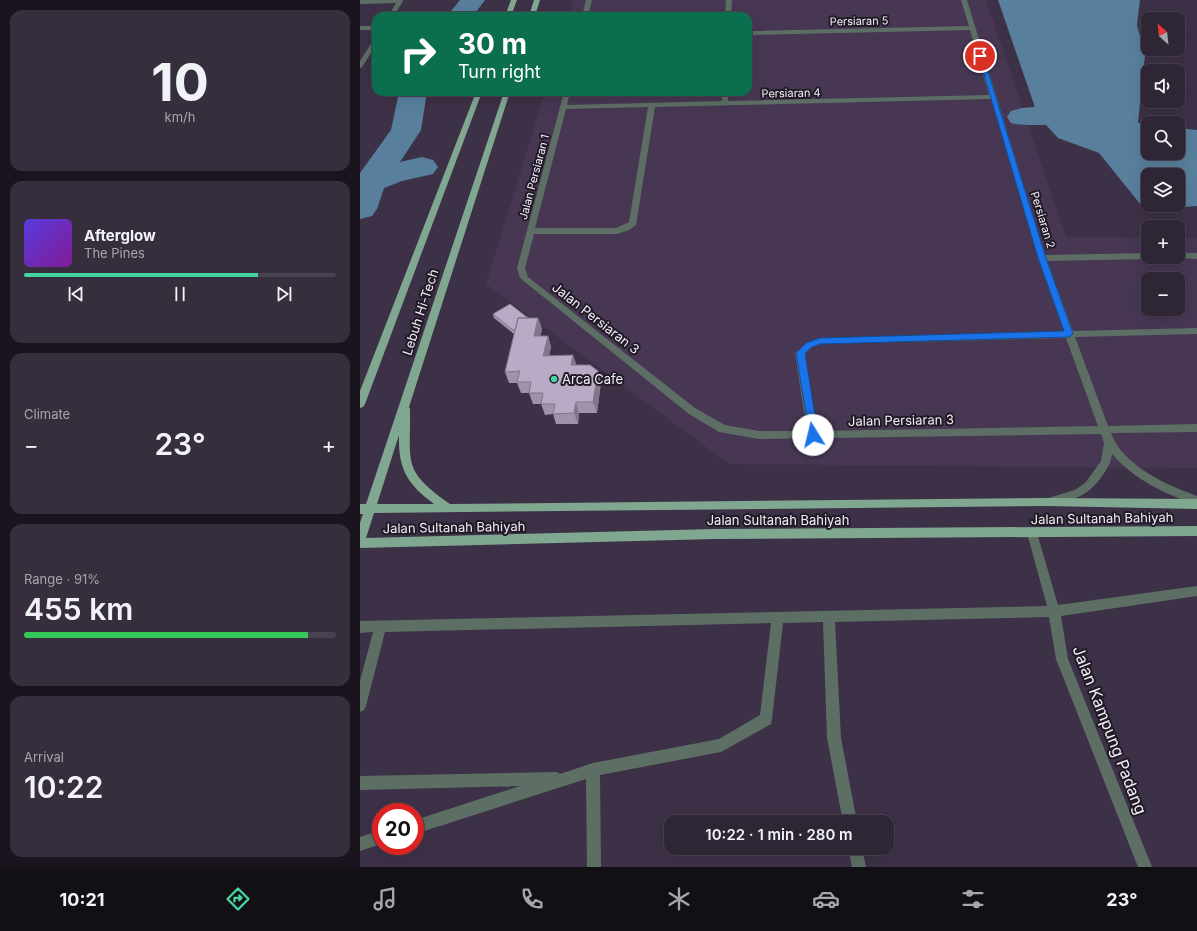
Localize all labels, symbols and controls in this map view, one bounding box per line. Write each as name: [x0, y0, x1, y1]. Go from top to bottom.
north arrow: [1141, 12, 1185, 56]
map controls: [1141, 12, 1185, 316]
street label: Persiaran 5: [829, 13, 889, 29]
text: 30 m: [458, 27, 527, 61]
icon: right: [392, 28, 444, 80]
pin: [963, 39, 997, 73]
icon: arrive: [969, 45, 991, 67]
text: 10: [151, 51, 209, 114]
text: Turn right: [458, 61, 541, 82]
button: sound: [1141, 64, 1185, 108]
street label: Persiaran 4: [761, 85, 821, 101]
text: km/h: [165, 109, 195, 125]
button: search: [1141, 116, 1185, 160]
street label: Jalan Persiaran 1: [516, 133, 552, 221]
button: layers: [1141, 168, 1185, 212]
street label: Persiaran 2: [1028, 190, 1058, 250]
button: +: [1141, 220, 1185, 264]
text: Afterglow: [84, 226, 156, 245]
text: The Pines: [84, 245, 145, 261]
street label: Lebuh Hi-Tech: [399, 267, 441, 357]
button: −: [1141, 272, 1185, 316]
street label: Jalan Persiaran 3: [549, 279, 643, 357]
icon: previous: [65, 283, 87, 305]
icon: pause: [169, 283, 191, 305]
icon: next: [273, 283, 295, 305]
place label: Arca Cafe: [562, 371, 623, 387]
marker: Arca Cafe: [549, 374, 559, 384]
text: Climate: [24, 406, 70, 422]
street label: Jalan Persiaran 3: [848, 411, 954, 429]
position arrow: [792, 414, 834, 456]
text: 23°: [154, 426, 206, 462]
text: −: [24, 432, 39, 458]
text: +: [321, 432, 336, 458]
street label: Jalan Sultanah Bahiyah: [1031, 509, 1173, 527]
street label: Jalan Sultanah Bahiyah: [707, 512, 849, 528]
street label: Jalan Sultanah Bahiyah: [383, 518, 525, 536]
text: Range · 91%: [24, 571, 100, 587]
text: 455 km: [24, 591, 133, 627]
street label: Jalan Kampung Padang: [1069, 643, 1151, 817]
text: Arrival: [24, 749, 64, 765]
text: 10:22: [24, 769, 103, 805]
speed limit sign: 20: [372, 803, 424, 855]
text: 10:22 · 1 min · 280 m: [705, 825, 853, 844]
icon: directions: [224, 885, 252, 913]
icon: music: [371, 885, 399, 913]
icon: phone: [518, 885, 546, 913]
icon: climate: [665, 885, 693, 913]
icon: car: [812, 885, 840, 913]
icon: filters: [959, 885, 987, 913]
text: 10:21: [60, 889, 105, 910]
text: 23°: [1106, 889, 1137, 910]

